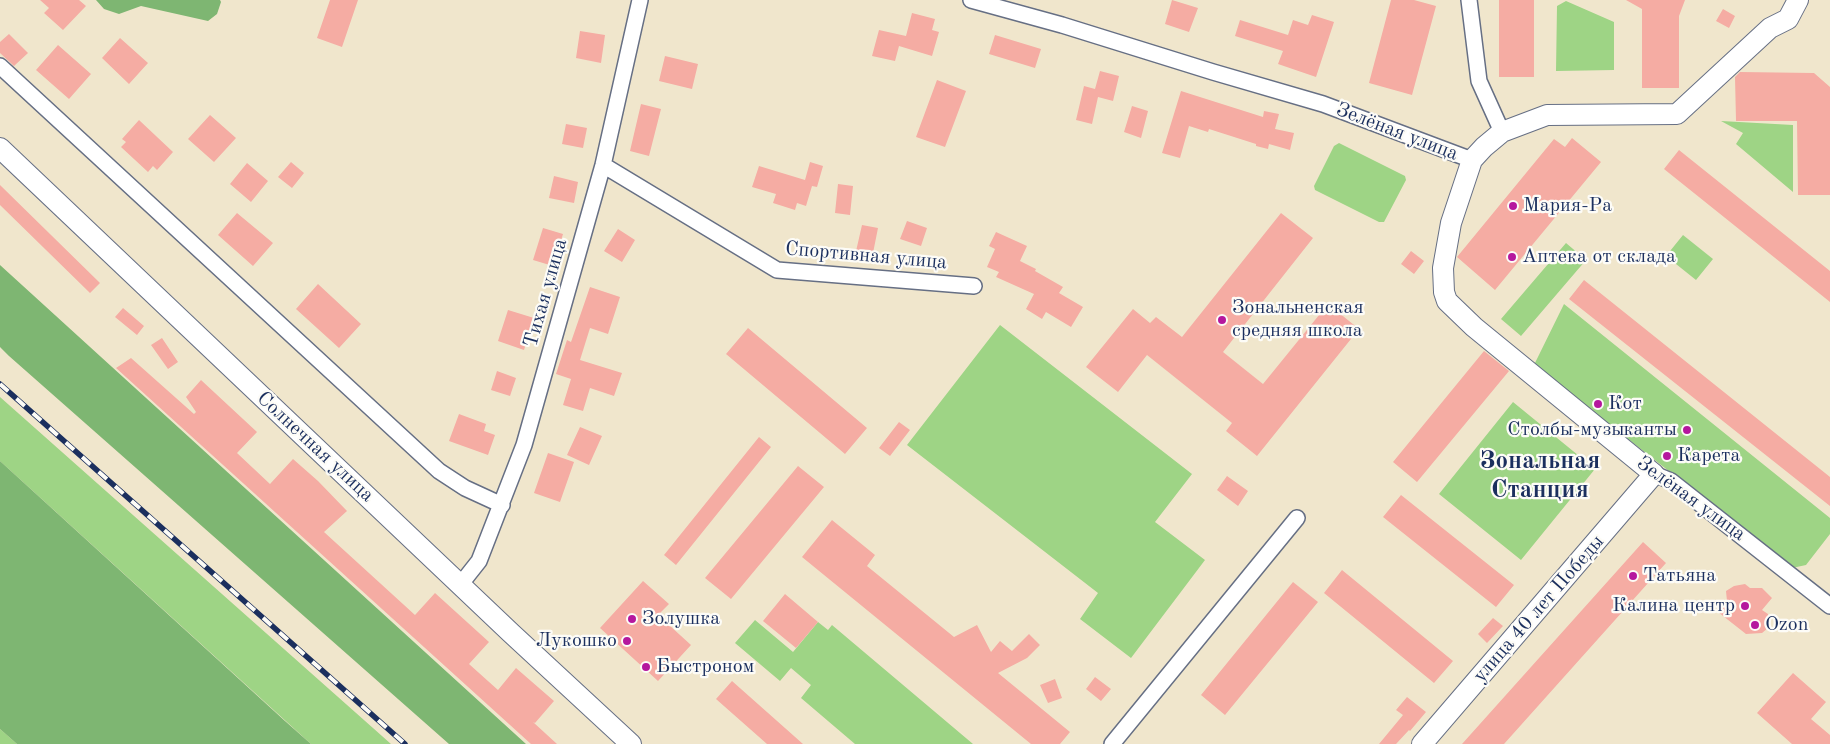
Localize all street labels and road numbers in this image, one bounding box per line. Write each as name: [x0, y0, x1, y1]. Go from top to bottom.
street label: Зелёная улица: [1333, 98, 1461, 166]
street label: Тихая улица: [519, 236, 573, 350]
street label: Спортивная улица: [784, 237, 948, 275]
street label: Солнечная улица: [251, 387, 379, 507]
street label: Зелёная улица: [1632, 451, 1750, 547]
street label: улица 40 лет Победы: [1468, 530, 1610, 688]

